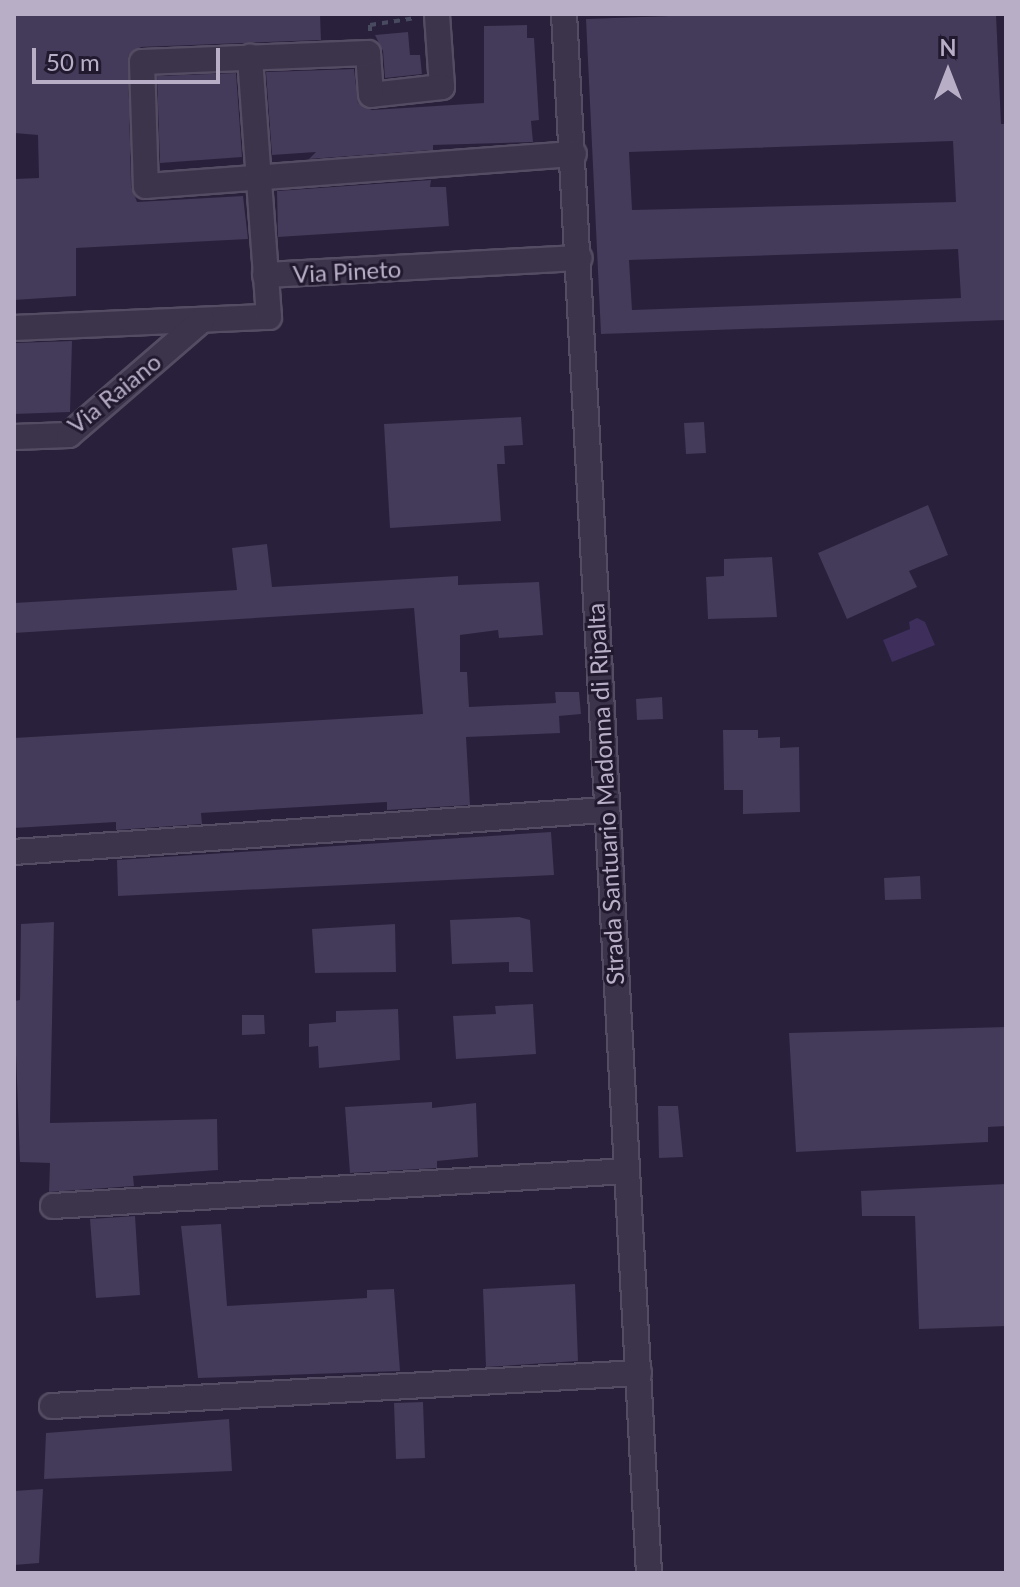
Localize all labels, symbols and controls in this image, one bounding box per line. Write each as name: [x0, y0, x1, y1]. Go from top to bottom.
scale bar: [36, 32, 224, 82]
north arrow: [908, 32, 988, 112]
text: N: [940, 34, 956, 61]
text: 50 m: [46, 47, 100, 76]
street label: Via Pineto: [292, 254, 402, 288]
street label: Via Raiano: [62, 347, 166, 439]
street label: Strada Santuario Madonna di Ripalta: [581, 602, 629, 986]

